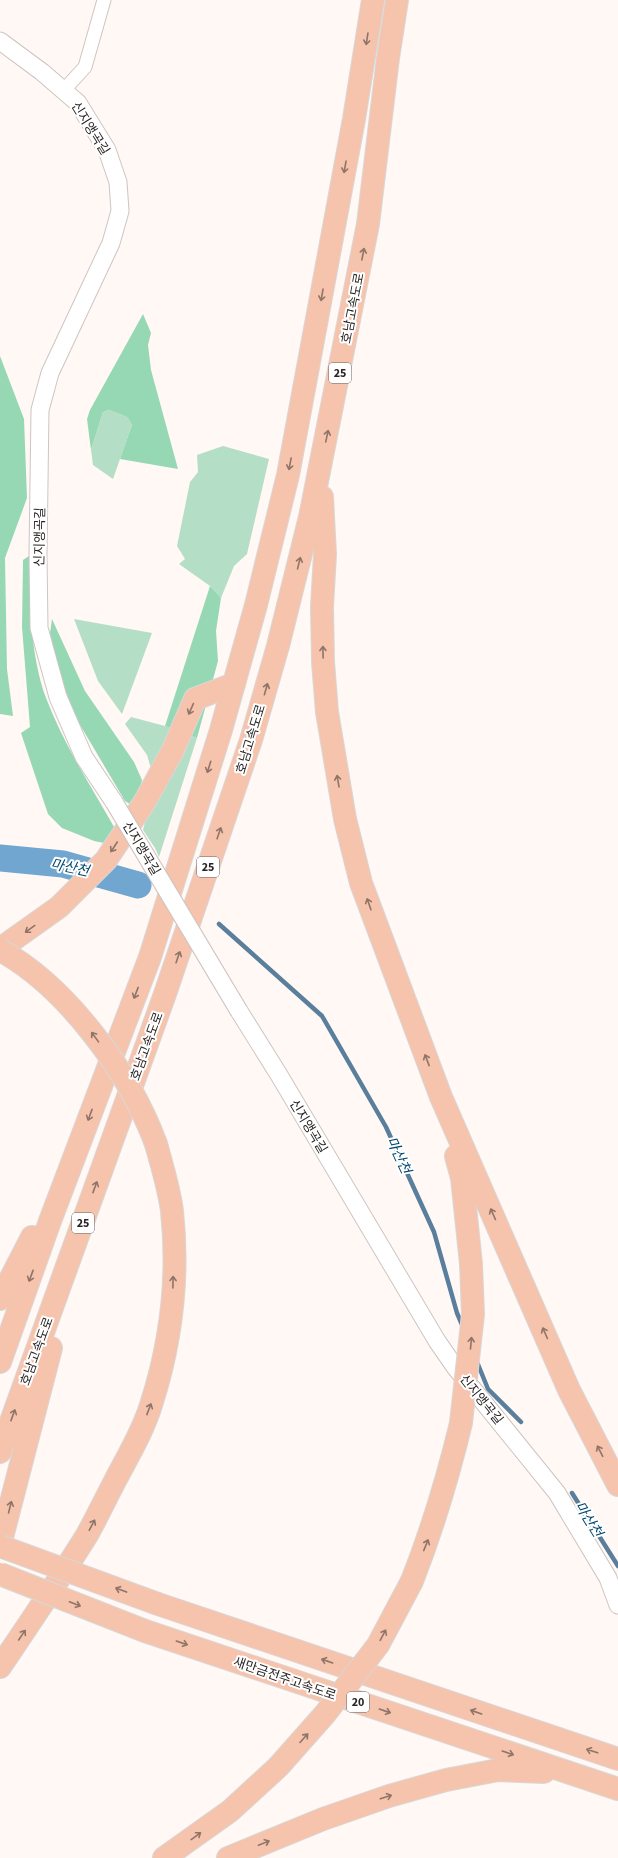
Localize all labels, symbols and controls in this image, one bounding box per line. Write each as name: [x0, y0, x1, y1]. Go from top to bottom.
one-way arrow: [363, 32, 371, 45]
street label: 신지앵곡길: [67, 98, 114, 159]
one-way arrow: [341, 160, 349, 173]
one-way arrow: [359, 247, 367, 260]
street label: 호남고속도로: [337, 271, 369, 345]
one-way arrow: [317, 288, 325, 301]
road number: 25: [329, 363, 351, 383]
one-way arrow: [323, 430, 331, 443]
one-way arrow: [286, 457, 294, 470]
street label: 신지앵곡길: [30, 507, 50, 567]
one-way arrow: [296, 557, 303, 570]
one-way arrow: [319, 646, 327, 659]
one-way arrow: [263, 682, 270, 695]
street label: 호남고속도로: [232, 702, 270, 776]
one-way arrow: [187, 703, 194, 715]
one-way arrow: [205, 761, 212, 774]
one-way arrow: [334, 775, 342, 788]
street label: 신지앵곡길: [118, 818, 164, 879]
one-way arrow: [216, 828, 224, 840]
one-way arrow: [110, 841, 118, 853]
water label: 마산천: [49, 854, 92, 882]
road number: 25: [197, 857, 219, 877]
one-way arrow: [364, 898, 372, 910]
one-way arrow: [24, 924, 35, 933]
one-way arrow: [175, 950, 182, 963]
one-way arrow: [132, 987, 140, 999]
street label: 호남고속도로: [126, 1010, 168, 1083]
one-way arrow: [91, 1032, 99, 1043]
one-way arrow: [423, 1055, 431, 1067]
street label: 신지앵곡길: [285, 1096, 331, 1157]
one-way arrow: [86, 1108, 93, 1121]
water label: 마산천: [381, 1134, 416, 1178]
one-way arrow: [92, 1182, 100, 1194]
one-way arrow: [488, 1209, 496, 1221]
road number: 25: [72, 1213, 94, 1233]
one-way arrow: [26, 1270, 34, 1282]
one-way arrow: [169, 1276, 177, 1289]
street label: 호남고속도로: [16, 1315, 58, 1388]
one-way arrow: [540, 1328, 548, 1340]
one-way arrow: [467, 1337, 474, 1350]
street label: 신지앵곡길: [455, 1371, 507, 1429]
one-way arrow: [146, 1403, 154, 1415]
one-way arrow: [10, 1409, 18, 1421]
one-way arrow: [596, 1445, 603, 1457]
water label: 마산천: [569, 1498, 607, 1542]
one-way arrow: [6, 1501, 14, 1514]
one-way arrow: [89, 1519, 96, 1531]
one-way arrow: [423, 1539, 431, 1551]
one-way arrow: [115, 1586, 128, 1593]
one-way arrow: [69, 1600, 81, 1608]
one-way arrow: [18, 1629, 26, 1640]
one-way arrow: [380, 1629, 387, 1641]
one-way arrow: [176, 1640, 188, 1648]
street label: 새만금전주고속도로: [231, 1653, 339, 1705]
one-way arrow: [320, 1657, 333, 1664]
road number: 20: [347, 1692, 369, 1712]
one-way arrow: [471, 1707, 483, 1715]
one-way arrow: [379, 1708, 391, 1716]
one-way arrow: [300, 1733, 309, 1743]
one-way arrow: [586, 1747, 599, 1754]
one-way arrow: [502, 1749, 514, 1757]
one-way arrow: [380, 1793, 392, 1801]
one-way arrow: [191, 1832, 202, 1840]
one-way arrow: [258, 1839, 270, 1846]

